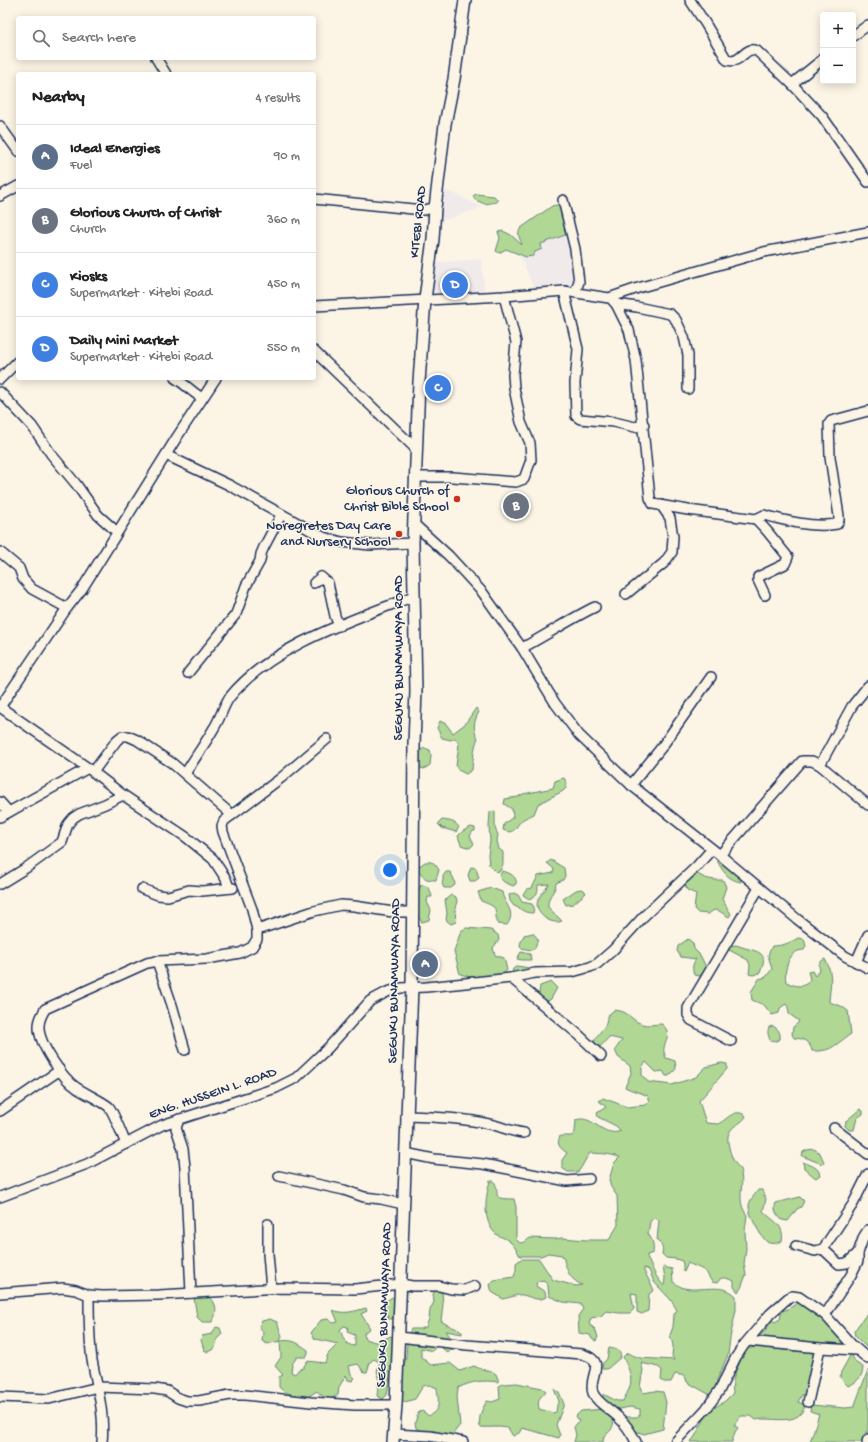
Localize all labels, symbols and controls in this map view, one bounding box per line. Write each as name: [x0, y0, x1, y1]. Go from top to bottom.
map controls: [820, 12, 856, 84]
button: +: [820, 12, 856, 48]
search box: [16, 16, 316, 60]
icon: search: [30, 27, 52, 49]
text: Search here: [62, 29, 136, 47]
button: −: [820, 48, 856, 84]
text: Nearby: [32, 88, 85, 108]
text: 4 results: [256, 91, 300, 106]
text: Ideal Energies: [70, 140, 160, 158]
text: A: [41, 149, 49, 164]
text: 90 m: [274, 149, 300, 164]
text: Fuel: [70, 158, 92, 173]
street label: KITEBI ROAD: [407, 184, 431, 259]
text: Glorious Church of Christ: [70, 204, 221, 222]
text: B: [42, 213, 48, 228]
text: 360 m: [267, 213, 300, 228]
text: Church: [70, 222, 106, 237]
text: Kiosks: [70, 268, 107, 286]
pin: D: [442, 270, 468, 300]
text: C: [41, 277, 49, 292]
text: 450 m: [267, 277, 300, 292]
text: Supermarket · Kitebi Road: [70, 286, 212, 301]
text: Daily Mini Market: [70, 332, 178, 350]
text: D: [41, 341, 49, 356]
text: 550 m: [267, 341, 300, 356]
text: Supermarket · Kitebi Road: [70, 350, 212, 365]
pin: C: [425, 373, 451, 403]
place label: Glorious Church of Christ Bible School: [344, 483, 451, 516]
pin: B: [503, 491, 529, 521]
marker: Glorious Church of Christ Bible School: [452, 494, 462, 504]
place label: Noregretes Day Care and Nursery School: [266, 518, 392, 551]
marker: Noregretes Day Care and Nursery School: [394, 529, 404, 539]
street label: SEGUKU BUNAMWAYA ROAD: [391, 575, 408, 740]
your location: [380, 860, 400, 880]
street label: SEGUKU BUNAMWAYA ROAD: [385, 898, 405, 1064]
pin: A: [412, 949, 438, 979]
street label: ENG. HUSSEIN L. ROAD: [147, 1064, 280, 1124]
street label: SEGUKU BUNAMWAYA ROAD: [374, 1221, 396, 1388]

